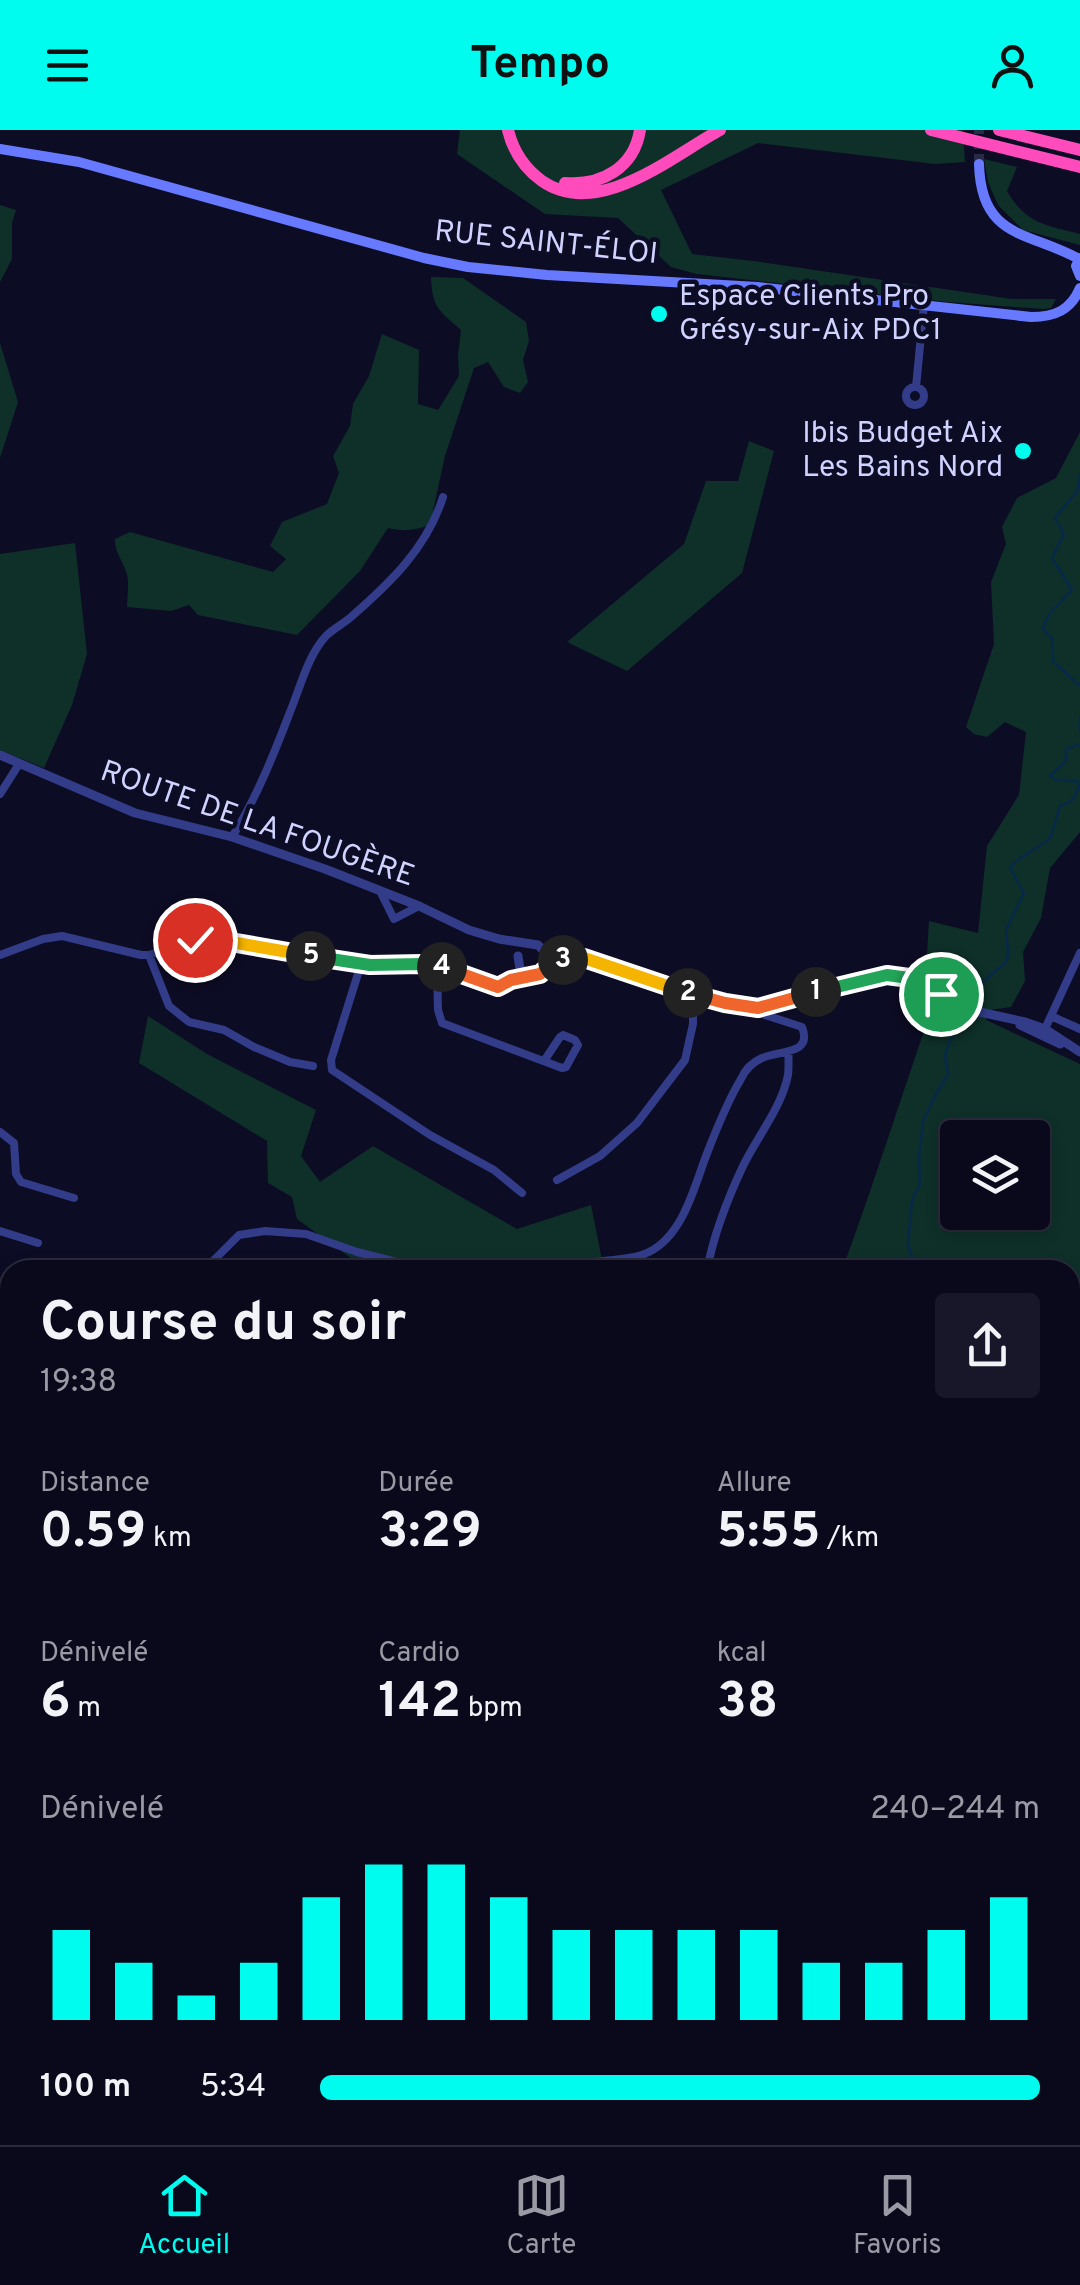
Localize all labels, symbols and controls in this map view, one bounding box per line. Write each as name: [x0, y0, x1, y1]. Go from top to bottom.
text: Tempo: [470, 37, 610, 94]
icon: menu: [40, 38, 95, 93]
icon: person: [985, 38, 1040, 93]
street label: RUE SAINT-ÉLOI: [433, 212, 660, 274]
place label: Espace Clients Pro Grésy-sur-Aix PDC1: [679, 279, 942, 350]
marker: Espace Clients Pro Grésy-sur-Aix PDC1: [648, 303, 670, 325]
place label: Ibis Budget Aix Les Bains Nord: [802, 416, 1003, 487]
marker: Ibis Budget Aix Les Bains Nord: [1012, 440, 1034, 462]
street label: ROUTE DE LA FOUGÈRE: [95, 752, 419, 896]
pin: [153, 898, 238, 983]
icon: check: [168, 913, 223, 968]
pin: 5: [286, 931, 336, 981]
pin: 3: [538, 935, 588, 985]
text: 5: [302, 938, 320, 974]
pin: 4: [417, 942, 467, 992]
text: 3: [555, 942, 571, 978]
text: 4: [433, 949, 451, 985]
pin: [899, 952, 984, 1037]
pin: 1: [791, 967, 841, 1017]
icon: arrive: [914, 967, 969, 1022]
pin: 2: [663, 968, 713, 1018]
text: 1: [810, 974, 822, 1010]
text: 2: [679, 975, 697, 1011]
map controls: [940, 1120, 1050, 1230]
button: layers: [940, 1120, 1050, 1230]
text: Course du soir: [40, 1290, 406, 1360]
button: share: [935, 1293, 1040, 1398]
text: 19:38: [40, 1363, 117, 1403]
text: Distance: [40, 1466, 150, 1502]
text: Durée: [378, 1466, 454, 1502]
text: Allure: [717, 1466, 792, 1502]
text: 0.59: [40, 1502, 146, 1565]
text: 3:29: [378, 1502, 482, 1565]
text: 5:55: [717, 1502, 820, 1565]
text: km: [146, 1521, 192, 1557]
text: /km: [820, 1521, 879, 1557]
text: Dénivelé: [40, 1636, 148, 1672]
text: Cardio: [378, 1636, 460, 1672]
text: kcal: [717, 1636, 766, 1672]
text: 6: [40, 1672, 71, 1735]
text: 142: [378, 1672, 461, 1735]
text: 38: [717, 1672, 778, 1735]
text: m: [71, 1691, 101, 1727]
text: bpm: [461, 1691, 523, 1727]
text: Dénivelé: [40, 1790, 164, 1830]
text: 240–244 m: [870, 1790, 1040, 1830]
text: 100 m: [40, 2068, 131, 2108]
text: 5:34: [200, 2068, 266, 2108]
tab: Accueil: [138, 2168, 230, 2264]
tab: Carte: [507, 2168, 576, 2264]
tab: Favoris: [853, 2168, 942, 2264]

